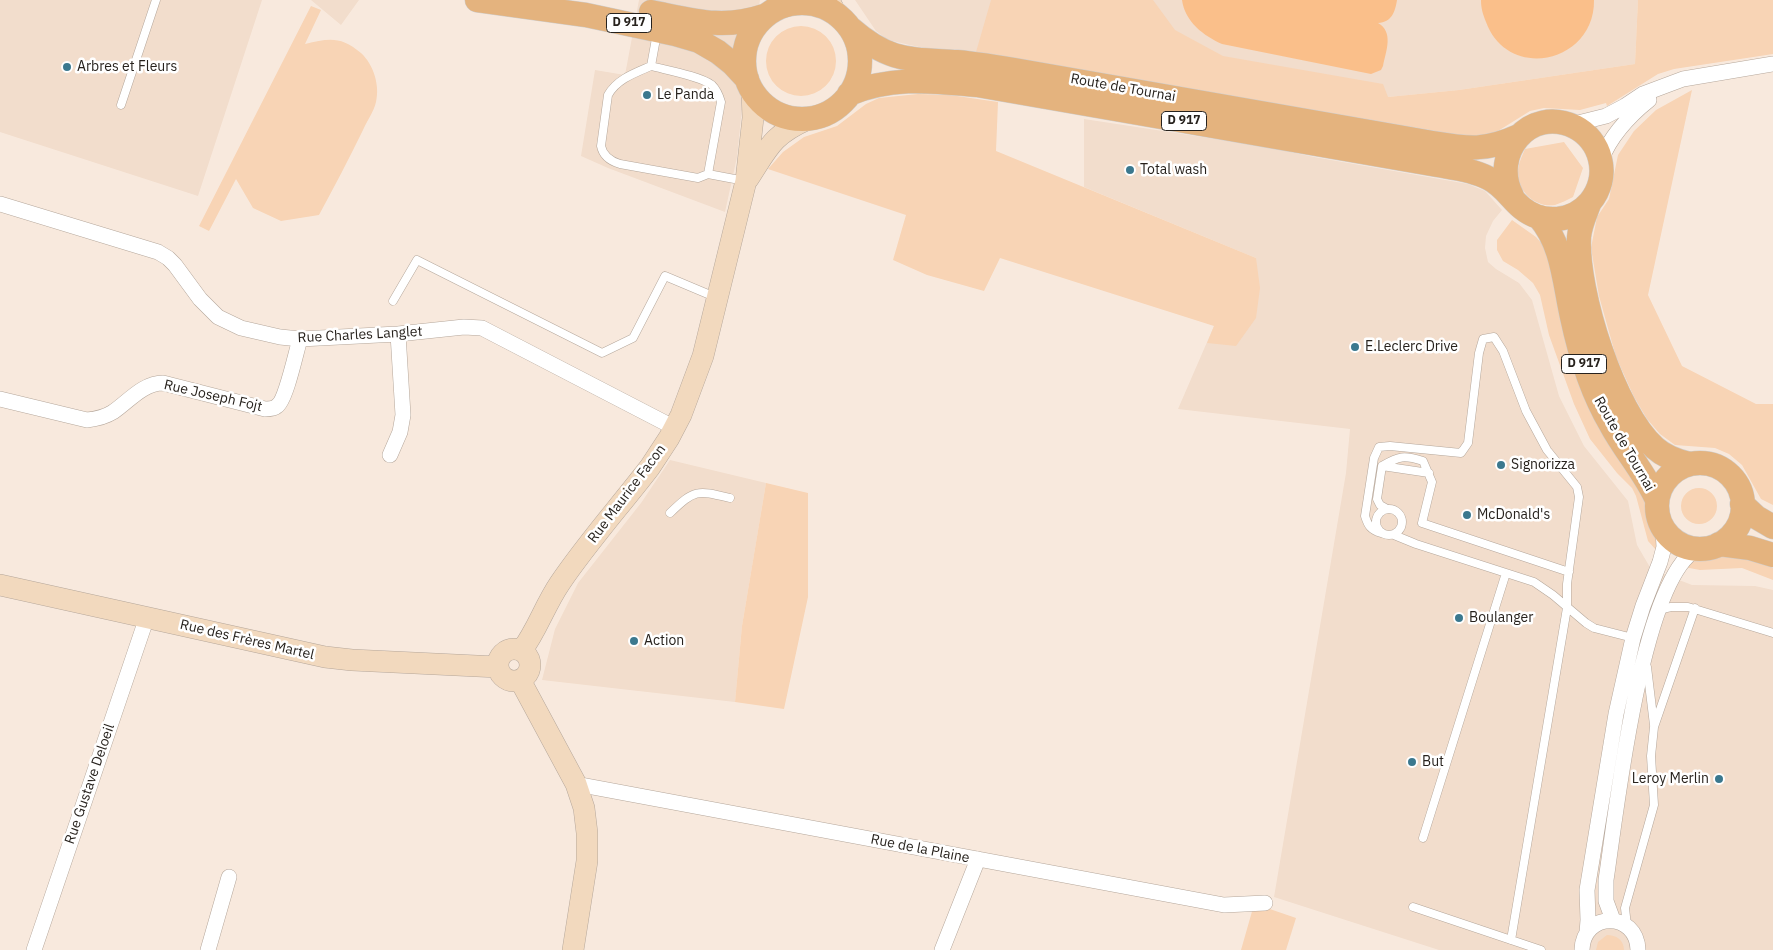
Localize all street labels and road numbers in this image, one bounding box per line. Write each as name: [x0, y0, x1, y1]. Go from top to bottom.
road number: D 917: [606, 13, 652, 32]
street label: Route de Tournai: [1069, 70, 1177, 106]
road number: D 917: [1162, 112, 1206, 130]
street label: Rue Charles Langlet: [297, 323, 423, 347]
road number: D 917: [1562, 354, 1606, 374]
street label: Rue Joseph Fojt: [162, 377, 264, 415]
street label: Route de Tournai: [1590, 394, 1658, 494]
street label: Rue Maurice Facon: [585, 442, 669, 546]
street label: Rue des Frères Martel: [178, 616, 316, 664]
street label: Rue Gustave Deloeil: [62, 722, 118, 846]
street label: Rue de la Plaine: [869, 831, 971, 867]

